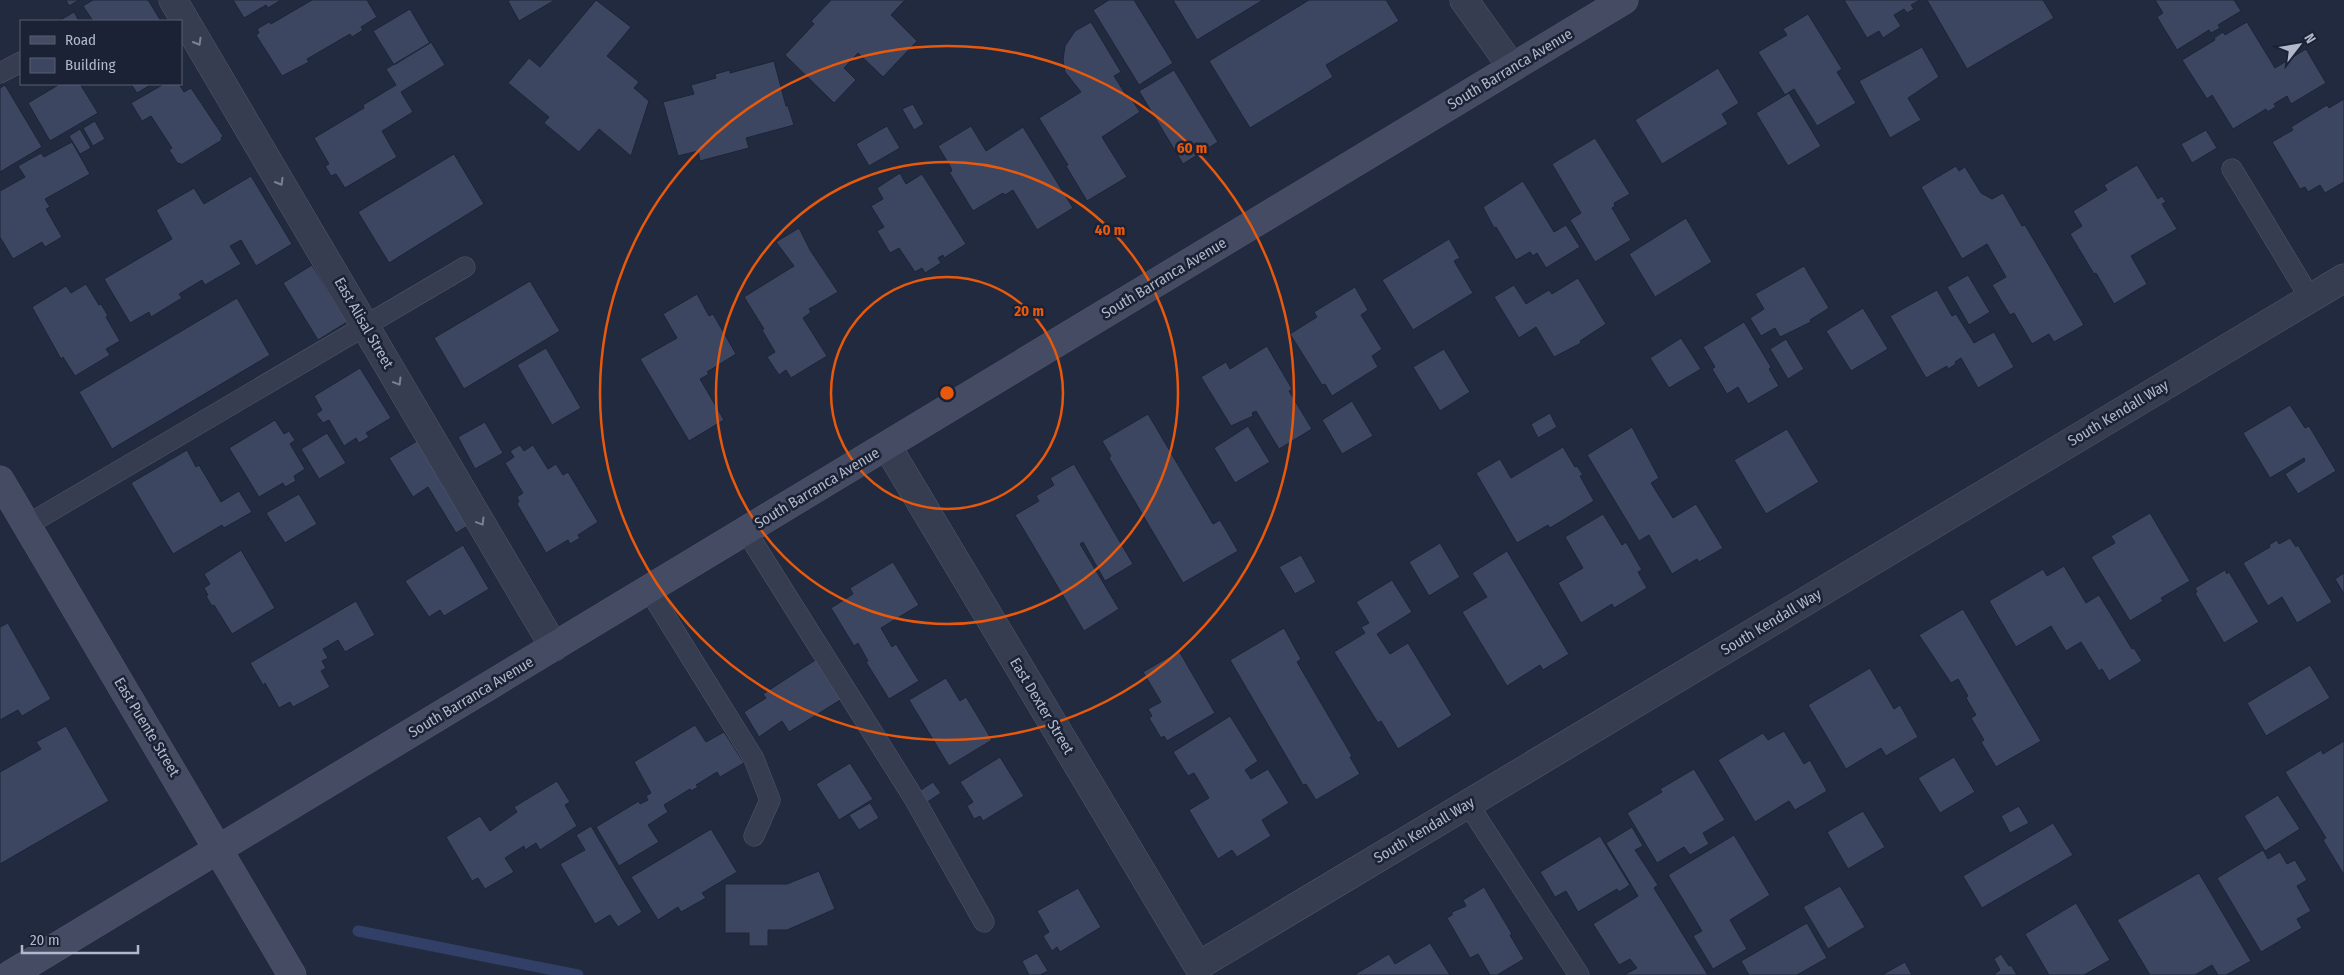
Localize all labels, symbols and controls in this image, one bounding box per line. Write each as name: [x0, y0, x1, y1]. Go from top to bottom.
legend: [20, 20, 182, 85]
north arrow: [2274, 20, 2324, 70]
street label: South Barranca Avenue: [1444, 25, 1576, 113]
text: Road: [65, 31, 96, 49]
text: N: [2300, 31, 2319, 47]
one-way arrow: [191, 37, 201, 46]
text: Building: [65, 56, 116, 74]
text: 60 m: [1177, 139, 1207, 157]
one-way arrow: [274, 177, 284, 186]
text: 40 m: [1095, 221, 1125, 239]
street label: South Barranca Avenue: [1098, 234, 1230, 322]
street label: East Alisal Street: [331, 274, 397, 372]
text: 20 m: [1013, 302, 1044, 320]
street label: South Kendall Way: [2065, 376, 2172, 450]
one-way arrow: [392, 377, 402, 386]
centre of rings: [938, 384, 956, 402]
street label: South Barranca Avenue: [751, 444, 883, 532]
one-way arrow: [474, 517, 484, 526]
street label: South Kendall Way: [1718, 585, 1825, 659]
street label: South Barranca Avenue: [405, 653, 537, 741]
street label: East Dexter Street: [1006, 655, 1078, 758]
street label: East Puente Street: [110, 674, 184, 780]
street label: South Kendall Way: [1371, 793, 1478, 867]
scale bar: [22, 922, 139, 954]
text: 20 m: [30, 931, 60, 949]

